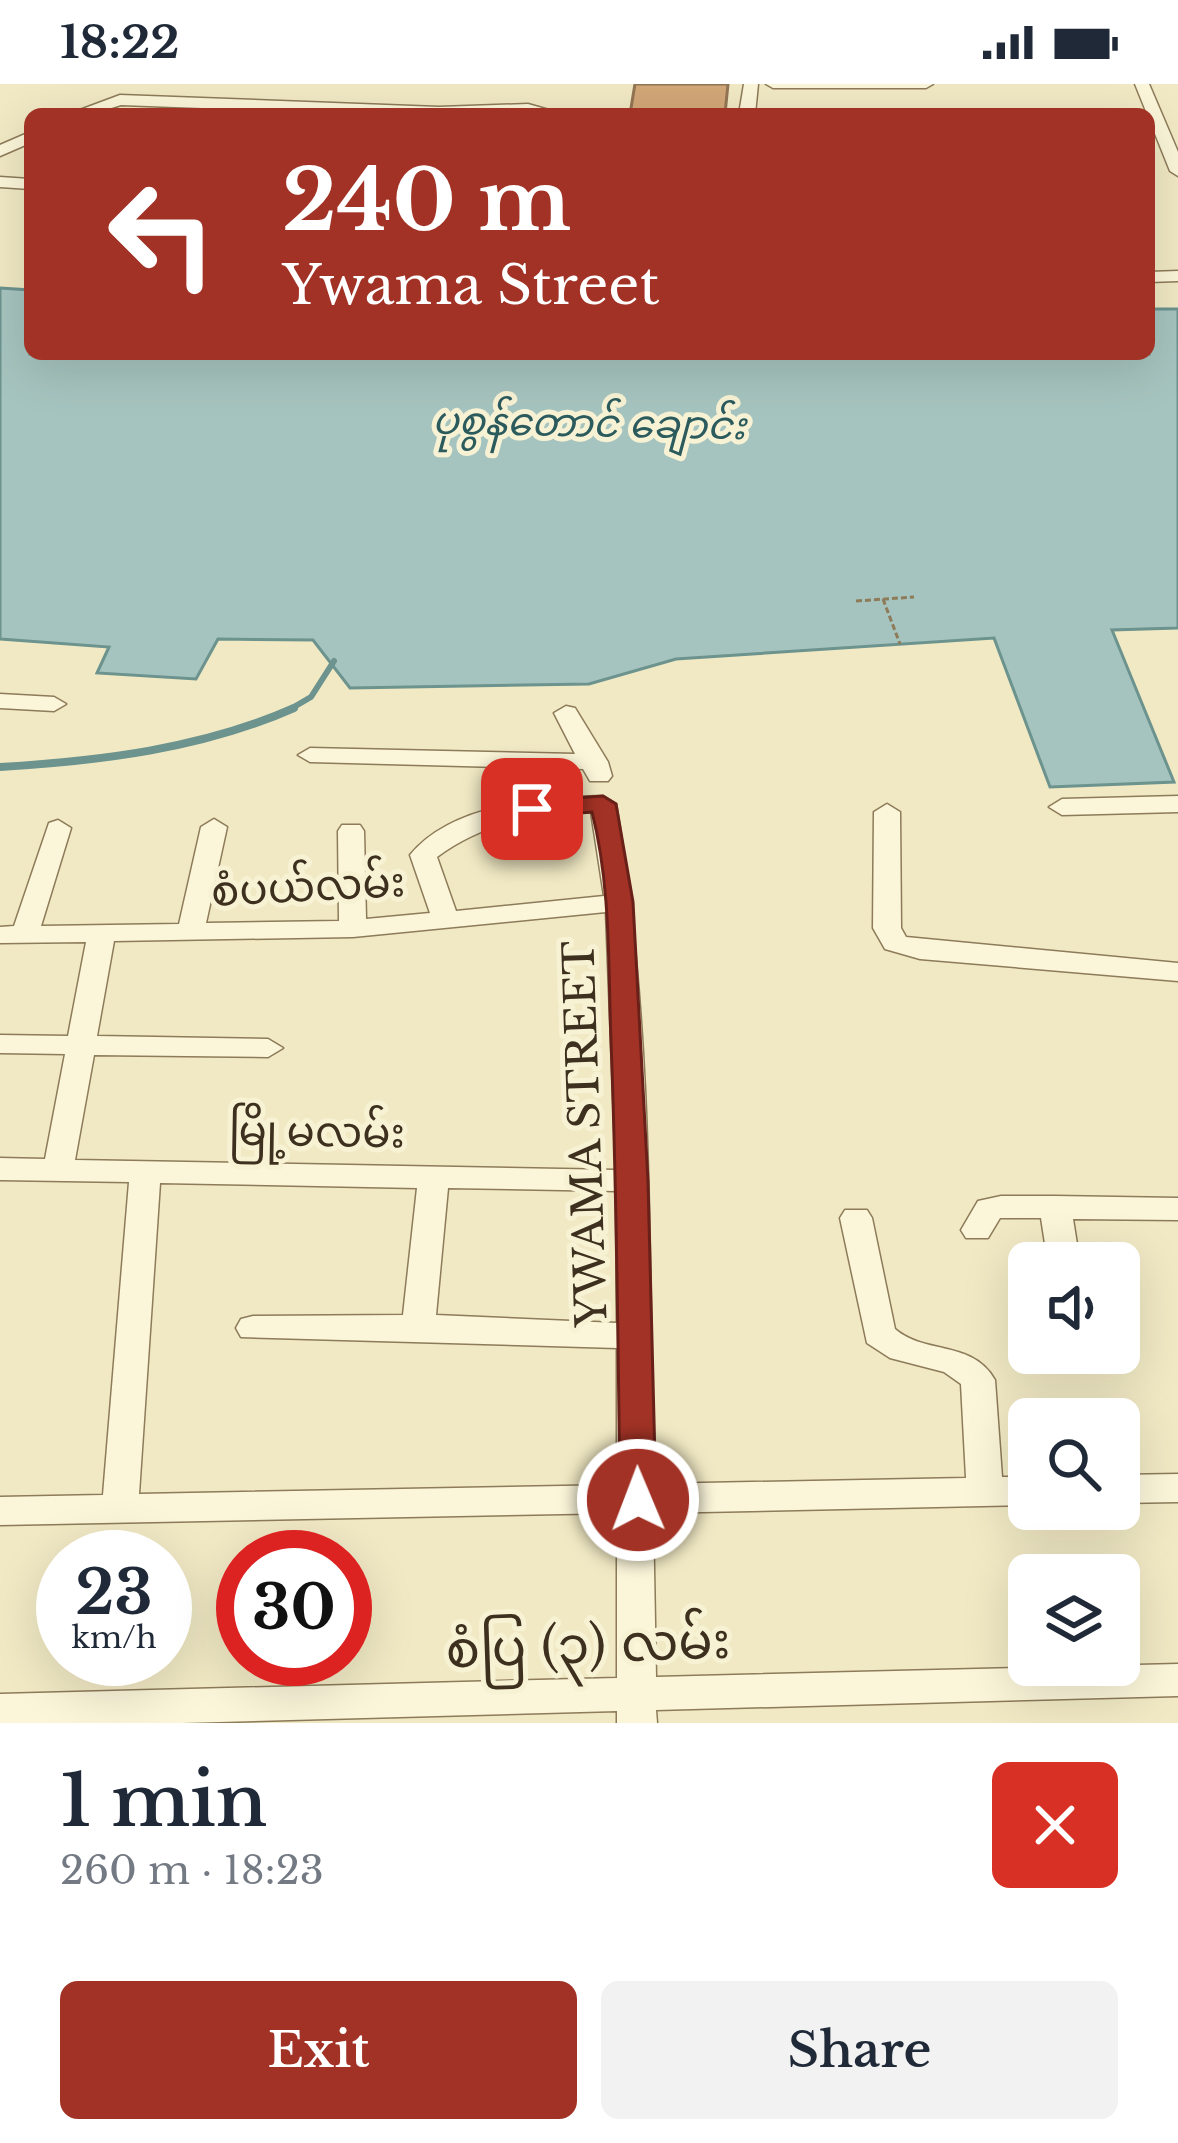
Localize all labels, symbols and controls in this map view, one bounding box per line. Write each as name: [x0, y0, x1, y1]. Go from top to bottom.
text: 18:22: [60, 14, 180, 70]
text: 240 m: [282, 149, 571, 253]
icon: left: [84, 156, 240, 312]
text: Ywama Street: [282, 252, 660, 319]
water label: ပုစွန်တောင် ချောင်း: [432, 394, 749, 458]
pin: [481, 758, 583, 860]
icon: arrive: [499, 776, 565, 842]
street label: စံပယ်လမ်း: [210, 854, 406, 917]
street label: YWAMA STREET: [552, 940, 618, 1329]
street label: မြို့မလမ်း: [228, 1102, 406, 1168]
map controls: [1008, 1242, 1140, 1686]
button: sound: [1008, 1242, 1140, 1374]
button: search: [1008, 1398, 1140, 1530]
position arrow: [575, 1437, 701, 1563]
speed limit sign: 30: [216, 1530, 372, 1686]
button: layers: [1008, 1554, 1140, 1686]
text: 23: [75, 1556, 153, 1630]
street label: စံပြ (၃) လမ်း: [445, 1606, 732, 1691]
text: km/h: [71, 1619, 157, 1656]
text: 1 min: [60, 1756, 267, 1845]
button: close: [992, 1762, 1118, 1888]
text: 260 m · 18:23: [60, 1846, 324, 1895]
button: Exit: [60, 1981, 577, 2119]
button: Share: [601, 1981, 1118, 2119]

